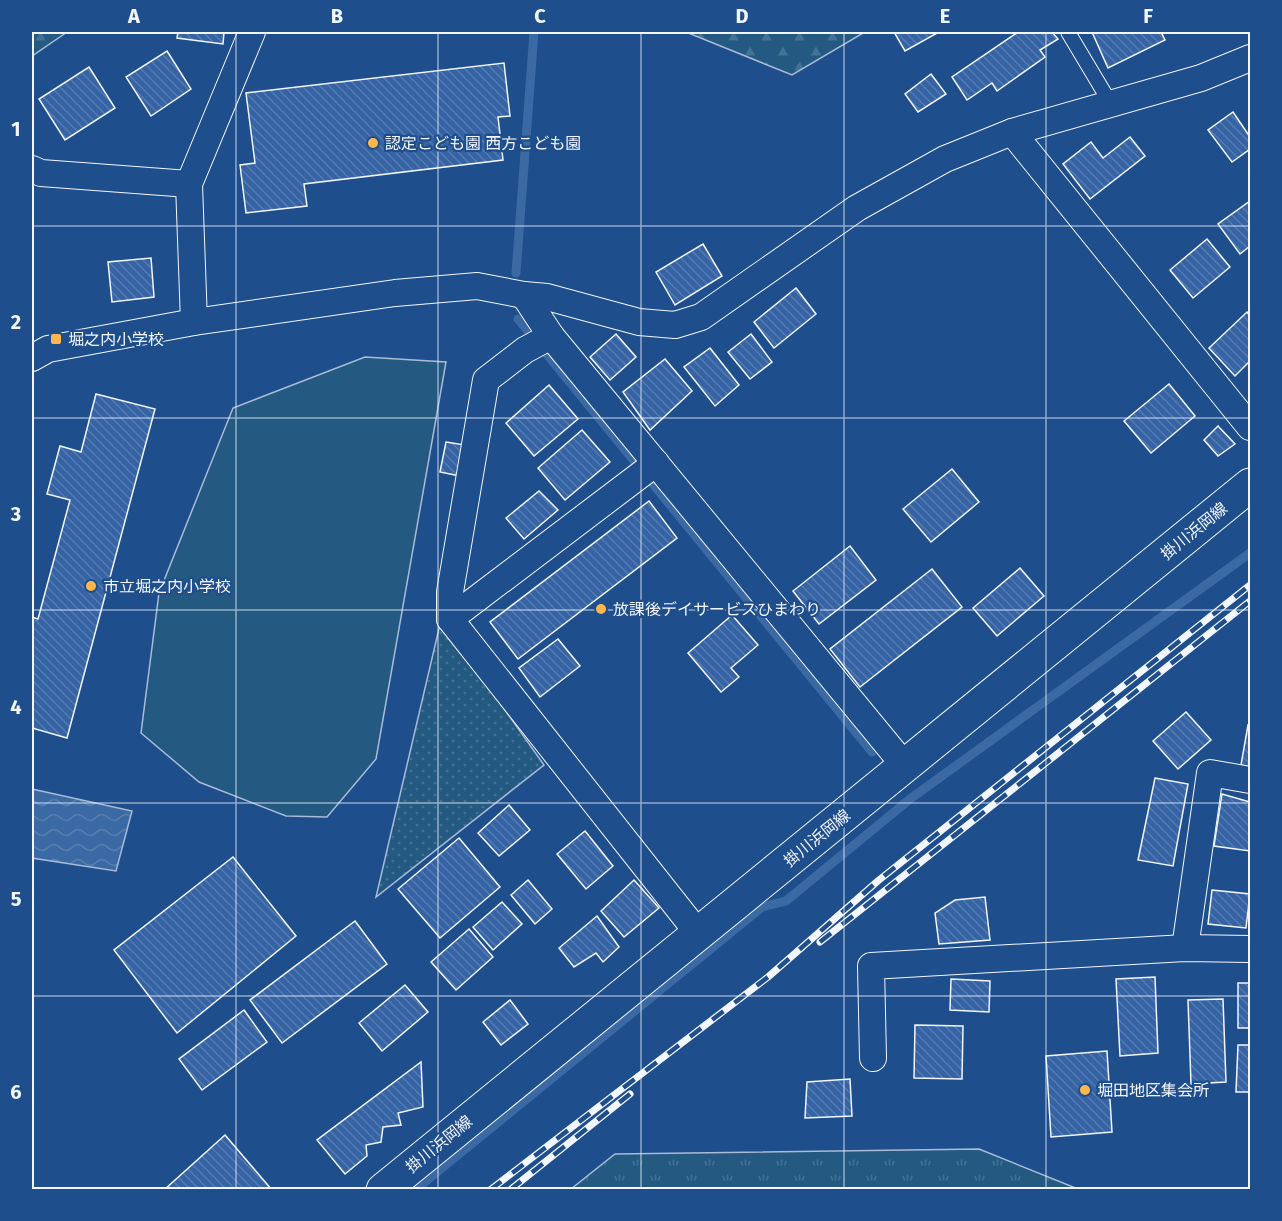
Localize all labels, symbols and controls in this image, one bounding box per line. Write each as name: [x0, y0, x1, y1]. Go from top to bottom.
text: A: [127, 4, 141, 28]
text: B: [331, 4, 343, 28]
text: C: [534, 4, 546, 28]
text: D: [735, 4, 749, 28]
text: E: [940, 4, 950, 28]
text: F: [1143, 4, 1153, 28]
text: 1: [11, 117, 21, 141]
place label: 認定こども園 西方こども園: [385, 134, 581, 153]
marker: 認定こども園 西方こども園: [366, 136, 380, 150]
text: 2: [11, 310, 21, 334]
place label: 堀之内小学校: [68, 330, 164, 349]
marker: 堀之内小学校: [49, 332, 63, 346]
street label: 掛川浜岡線: [1157, 498, 1231, 564]
text: 3: [10, 502, 21, 526]
place label: 市立堀之内小学校: [103, 577, 231, 596]
marker: 市立堀之内小学校: [84, 579, 98, 593]
place label: 放課後デイサービスひまわり: [613, 600, 821, 619]
marker: 放課後デイサービスひまわり: [594, 602, 608, 616]
text: 4: [10, 695, 22, 719]
street label: 掛川浜岡線: [780, 805, 854, 871]
text: 5: [11, 887, 22, 911]
text: 6: [10, 1080, 22, 1104]
place label: 堀田地区集会所: [1097, 1081, 1209, 1100]
marker: 堀田地区集会所: [1078, 1083, 1092, 1097]
street label: 掛川浜岡線: [402, 1111, 476, 1177]

